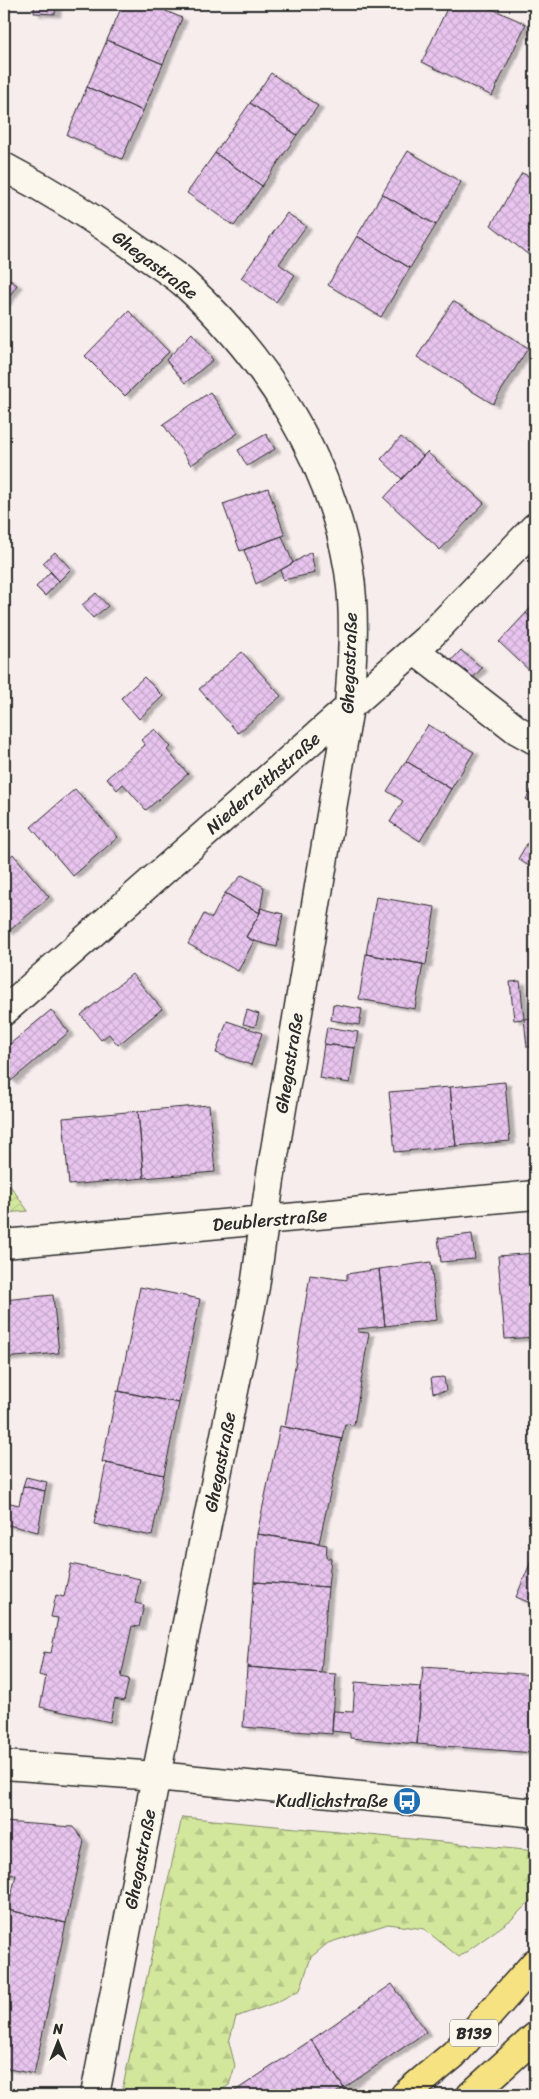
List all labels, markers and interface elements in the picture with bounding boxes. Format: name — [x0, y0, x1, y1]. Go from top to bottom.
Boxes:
street label: Ghegastraße — [105, 222, 205, 308]
street label: Ghegastraße — [331, 612, 367, 714]
street label: Niederreithstraße — [198, 724, 328, 842]
street label: Ghegastraße — [265, 1010, 313, 1116]
street label: Deublerstraße — [211, 1199, 329, 1241]
street label: Ghegastraße — [195, 1409, 245, 1515]
place label: Kudlichstraße — [276, 1785, 388, 1817]
bus stop icon: Kudlichstraße — [392, 1786, 422, 1816]
street label: Ghegastraße — [115, 1806, 165, 1912]
north arrow — [32, 2016, 82, 2066]
text: N — [52, 2017, 63, 2042]
road number: B139 — [450, 2020, 498, 2046]

